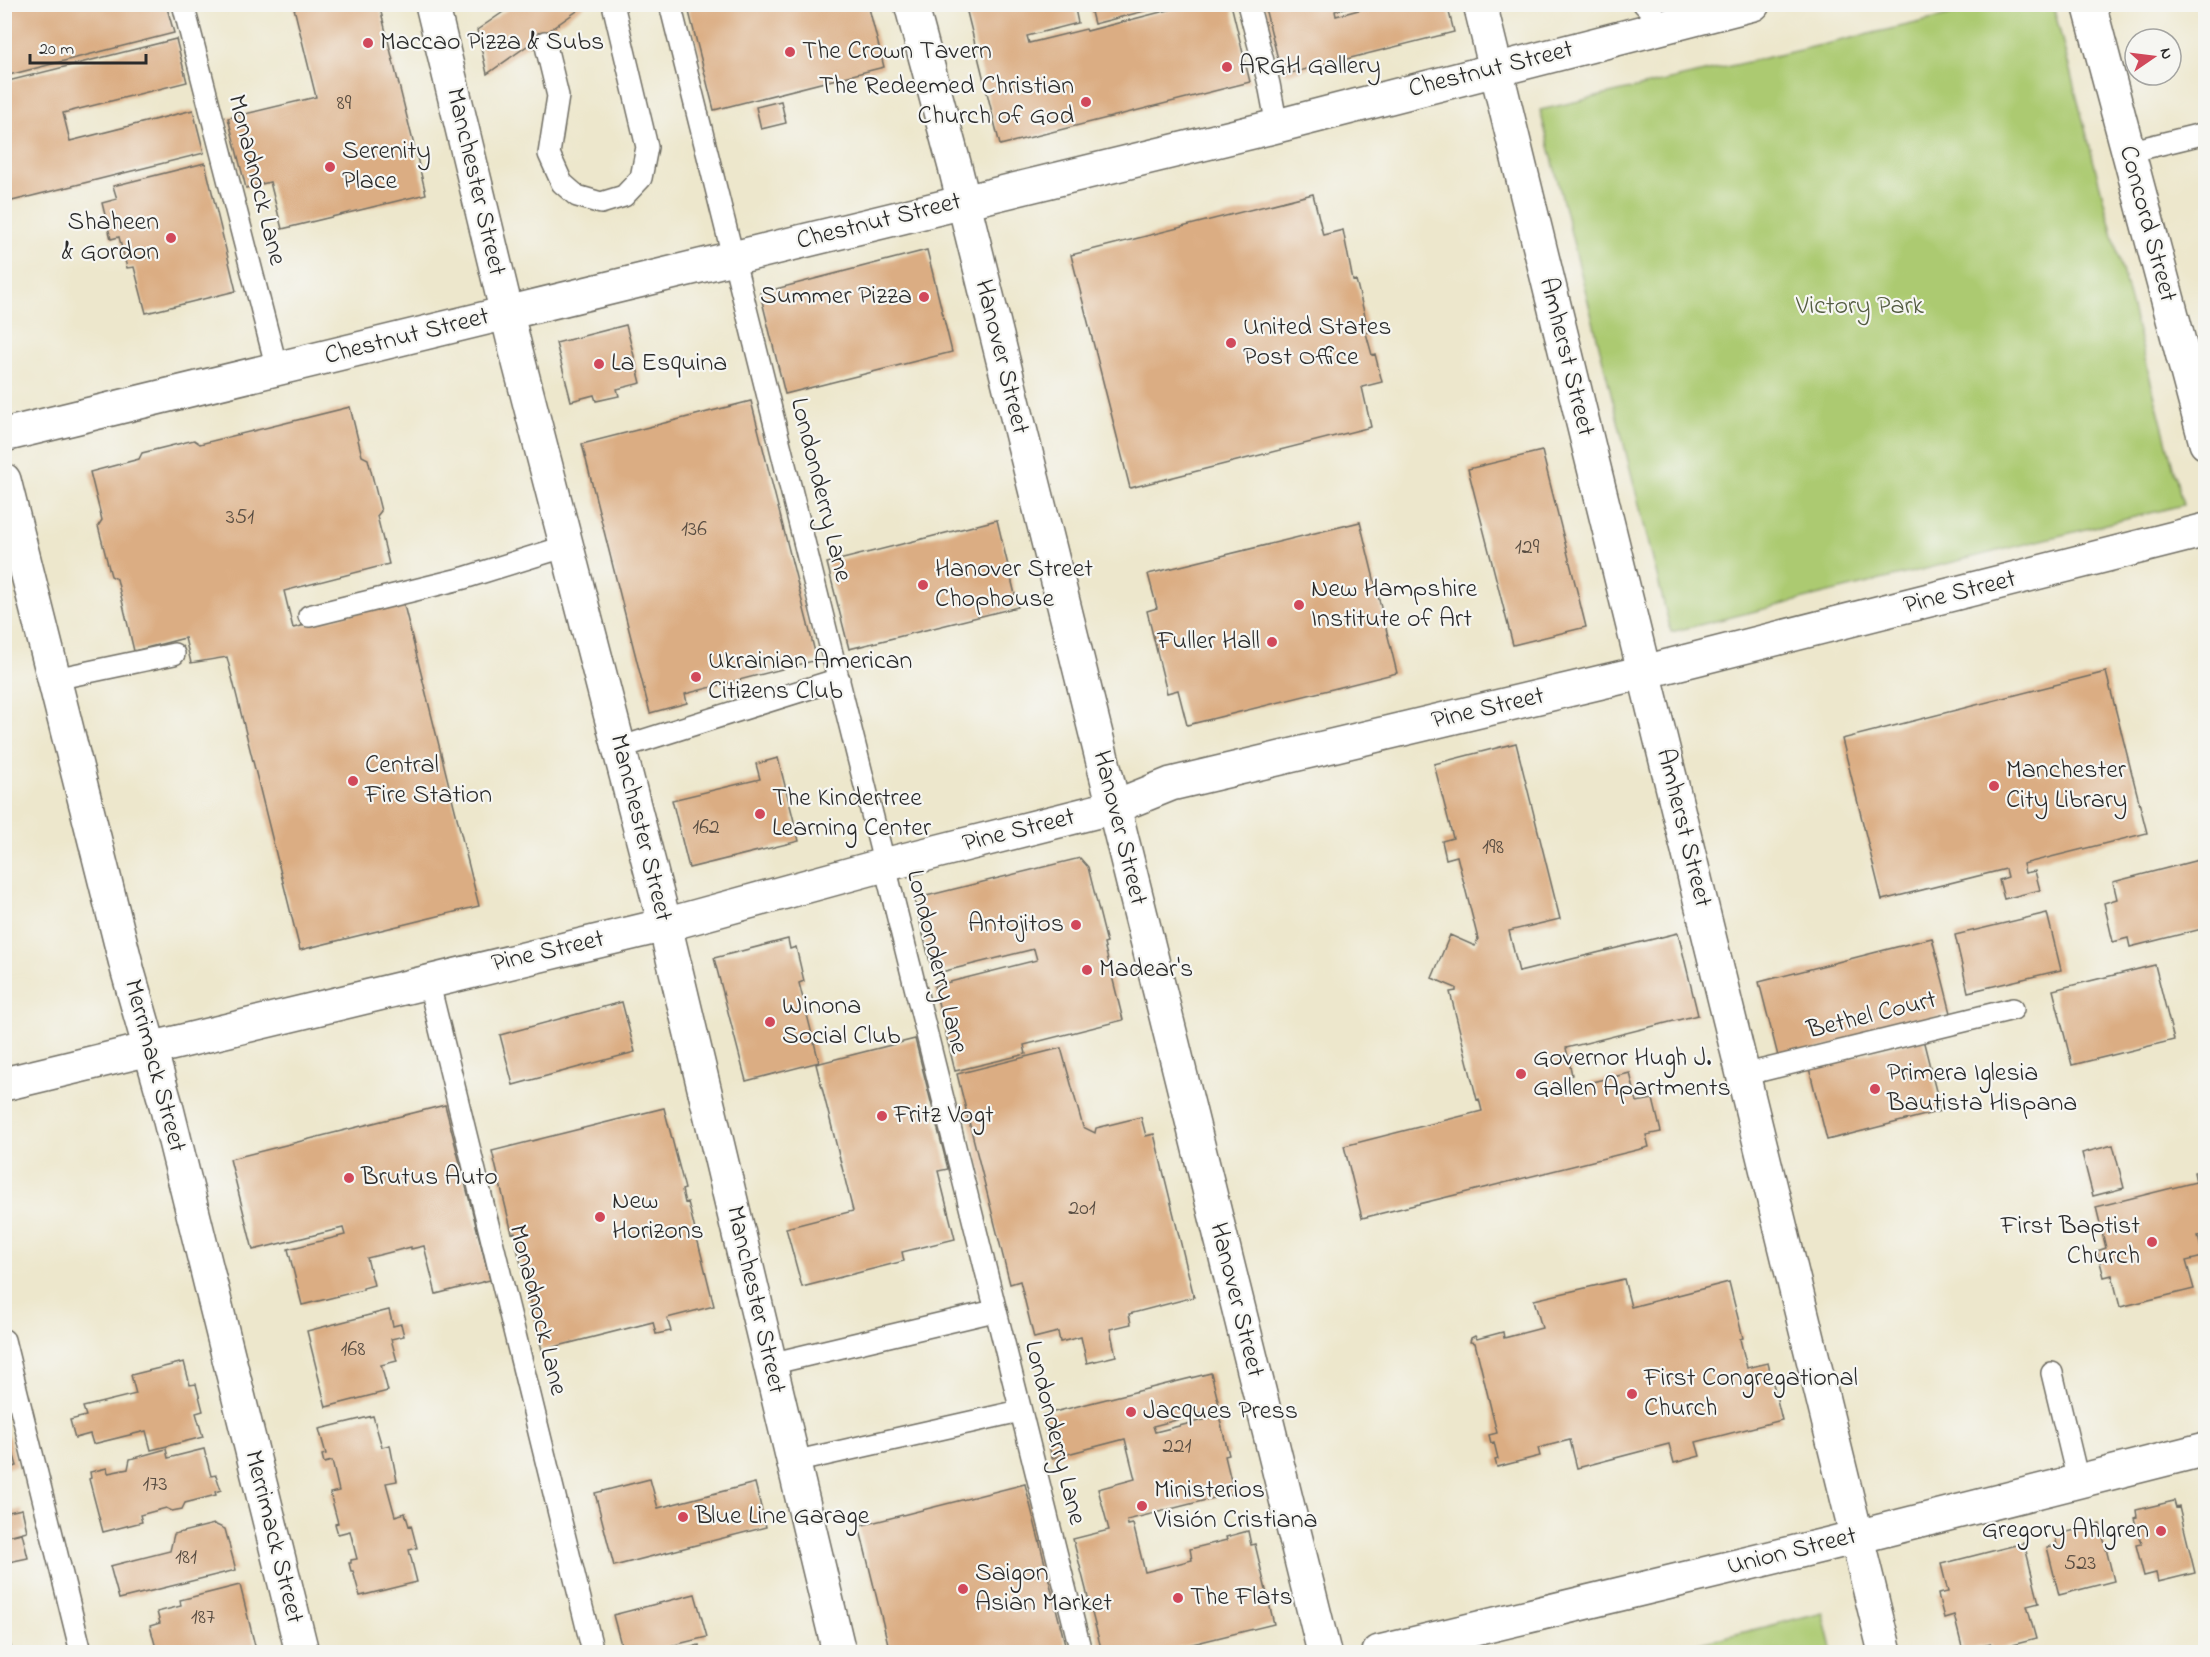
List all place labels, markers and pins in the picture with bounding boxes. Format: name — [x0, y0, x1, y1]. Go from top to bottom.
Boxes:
place label: Maccao Pizza & Subs — [380, 24, 604, 62]
place label: The Crown Tavern — [802, 33, 992, 71]
marker: Maccao Pizza & Subs — [361, 36, 375, 50]
marker: The Crown Tavern — [783, 45, 797, 59]
place label: ARGH Gallery — [1239, 48, 1381, 86]
marker: ARGH Gallery — [1220, 60, 1234, 74]
place label: The Redeemed Christian Church of God — [819, 68, 1074, 136]
marker: The Redeemed Christian Church of God — [1079, 95, 1093, 109]
place label: Serenity Place — [342, 133, 431, 201]
marker: Serenity Place — [323, 160, 337, 174]
place label: Shaheen & Gordon — [62, 204, 159, 272]
marker: Shaheen & Gordon — [164, 231, 178, 245]
place label: Summer Pizza — [760, 278, 912, 316]
marker: Summer Pizza — [917, 290, 931, 304]
place label: United States Post Office — [1243, 309, 1392, 377]
marker: United States Post Office — [1224, 336, 1238, 350]
place label: La Esquina — [611, 345, 727, 383]
marker: La Esquina — [592, 357, 606, 371]
place label: Hanover Street Chophouse — [935, 551, 1093, 619]
place label: New Hampshire Institute of Art — [1311, 571, 1478, 639]
marker: Hanover Street Chophouse — [916, 578, 930, 592]
marker: New Hampshire Institute of Art — [1292, 598, 1306, 612]
place label: Fuller Hall — [1156, 623, 1260, 661]
marker: Fuller Hall — [1265, 635, 1279, 649]
place label: Ukrainian American Citizens Club — [708, 643, 912, 711]
marker: Ukrainian American Citizens Club — [689, 670, 703, 684]
place label: Central Fire Station — [364, 747, 492, 815]
place label: Manchester City Library — [2006, 752, 2127, 820]
marker: Central Fire Station — [346, 774, 360, 788]
marker: Manchester City Library — [1987, 779, 2001, 793]
place label: The Kindertree Learning Center — [772, 780, 932, 848]
marker: The Kindertree Learning Center — [753, 807, 767, 821]
place label: Antojitos — [968, 906, 1064, 944]
marker: Antojitos — [1069, 918, 1083, 932]
place label: Madear's — [1099, 951, 1193, 989]
marker: Madear's — [1080, 963, 1094, 977]
place label: Winona Social Club — [782, 988, 901, 1056]
marker: Winona Social Club — [763, 1015, 777, 1029]
place label: Governor Hugh J. Gallen Apartments — [1533, 1040, 1731, 1108]
place label: Primera Iglesia Bautista Hispana — [1886, 1055, 2077, 1123]
marker: Governor Hugh J. Gallen Apartments — [1514, 1067, 1528, 1081]
marker: Primera Iglesia Bautista Hispana — [1868, 1082, 1882, 1096]
place label: Fritz Vogt — [893, 1097, 994, 1135]
marker: Fritz Vogt — [875, 1109, 889, 1123]
place label: Brutus Auto — [360, 1159, 498, 1197]
marker: Brutus Auto — [342, 1171, 356, 1185]
place label: New Horizons — [612, 1183, 704, 1251]
place label: First Baptist Church — [2000, 1208, 2140, 1276]
marker: New Horizons — [593, 1210, 607, 1224]
marker: First Baptist Church — [2145, 1235, 2159, 1249]
place label: First Congregational Church — [1643, 1360, 1858, 1428]
marker: First Congregational Church — [1625, 1387, 1639, 1401]
place label: Jacques Press — [1143, 1393, 1298, 1431]
marker: Jacques Press — [1124, 1405, 1138, 1419]
place label: Ministerios Visión Cristiana — [1153, 1472, 1318, 1540]
place label: Blue Line Garage — [694, 1498, 870, 1536]
marker: Ministerios Visión Cristiana — [1135, 1499, 1149, 1513]
marker: Blue Line Garage — [676, 1510, 690, 1524]
place label: Gregory Ahlgren — [1982, 1512, 2149, 1550]
marker: Gregory Ahlgren — [2154, 1524, 2168, 1538]
place label: Saigon Asian Market — [975, 1555, 1112, 1623]
place label: The Flats — [1190, 1579, 1293, 1617]
marker: Saigon Asian Market — [956, 1582, 970, 1596]
marker: The Flats — [1171, 1591, 1185, 1605]

